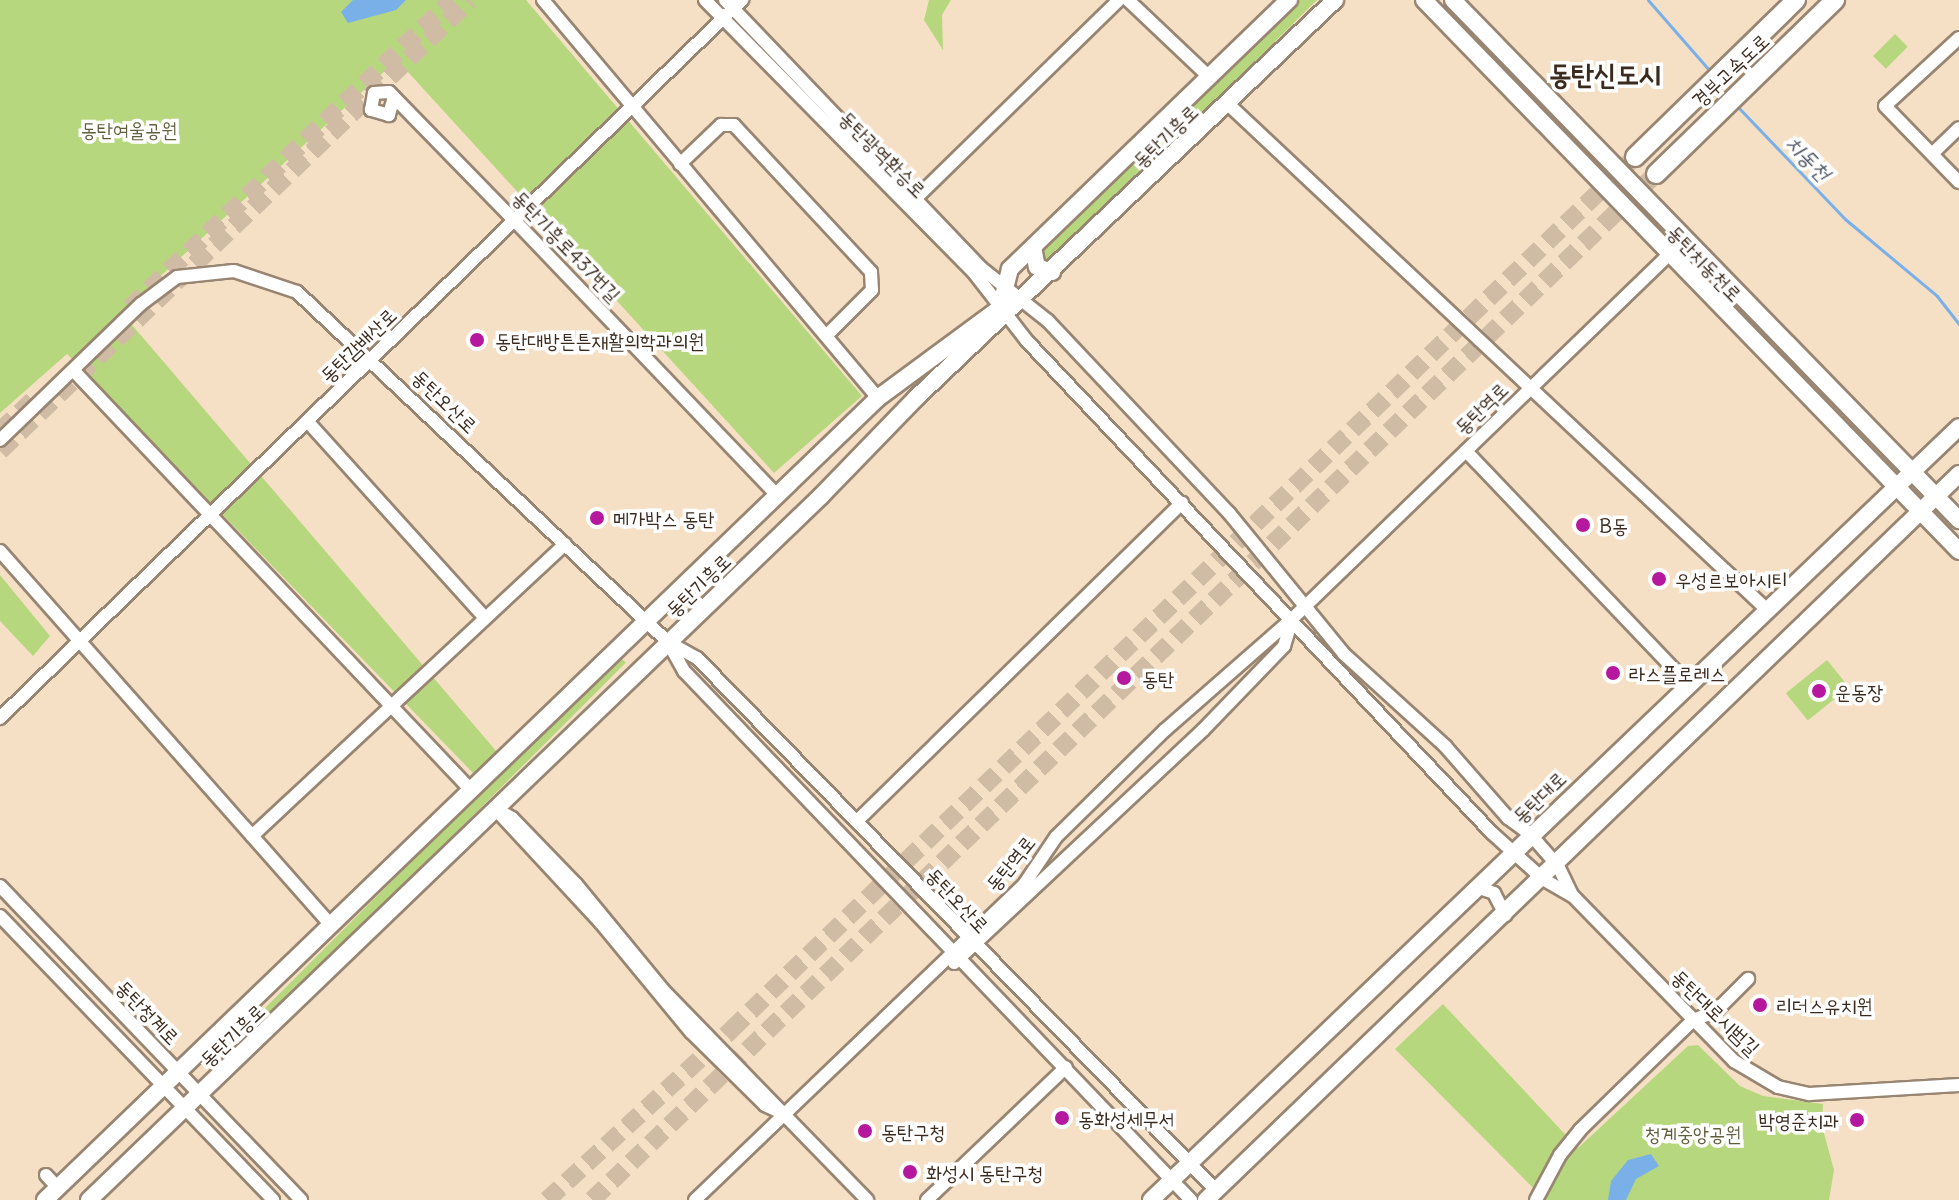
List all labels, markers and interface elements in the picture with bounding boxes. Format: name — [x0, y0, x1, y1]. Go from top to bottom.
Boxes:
street label: 경부고속도로 — [1687, 28, 1773, 112]
district label: 동탄신도시 — [1549, 57, 1661, 91]
street label: 동탄기흥로 — [1128, 99, 1202, 173]
street label: 동탄광역환승로 — [835, 106, 931, 202]
park label: 동탄여울공원 — [81, 117, 177, 141]
water label: 치동천 — [1780, 130, 1836, 186]
street label: 동탄기흥로437번길 — [508, 185, 626, 307]
street label: 동탄치동천로 — [1663, 220, 1747, 306]
street label: 동탄감배산로 — [315, 303, 401, 387]
place label: 동탄대방튼튼재활의학과의원 — [495, 328, 704, 352]
marker: 동탄대방튼튼재활의학과의원 — [466, 329, 488, 351]
street label: 동탄오산로 — [408, 364, 482, 438]
street label: 동탄역로 — [1450, 377, 1512, 439]
place label: 메가박스 동탄 — [613, 506, 714, 530]
marker: 메가박스 동탄 — [588, 509, 606, 527]
place label: B동 — [1599, 513, 1628, 537]
marker: B동 — [1574, 516, 1592, 534]
street label: 동탄기흥로 — [661, 548, 735, 622]
place label: 우성르보아시티 — [1675, 567, 1788, 591]
marker: 우성르보아시티 — [1650, 570, 1668, 588]
place label: 라스플로레스 — [1629, 661, 1726, 685]
marker: 라스플로레스 — [1604, 664, 1622, 682]
place label: 동탄 — [1142, 666, 1174, 690]
marker: 동탄 — [1113, 667, 1135, 689]
place label: 운동장 — [1835, 679, 1883, 703]
marker: 운동장 — [1810, 682, 1828, 700]
street label: 동탄대로 — [1508, 766, 1570, 828]
street label: 동탄역로 — [980, 830, 1040, 896]
street label: 동탄오산로 — [922, 862, 994, 938]
street label: 동탄대로시범길 — [1667, 964, 1765, 1060]
street label: 동탄청계로 — [111, 975, 185, 1049]
place label: 리더스유치원 — [1776, 993, 1873, 1017]
marker: 리더스유치원 — [1751, 996, 1769, 1014]
street label: 동탄기흥로 — [195, 998, 269, 1072]
place label: 동화성세무서 — [1078, 1106, 1175, 1130]
place label: 박영준치과 — [1759, 1108, 1839, 1132]
marker: 동화성세무서 — [1053, 1109, 1071, 1127]
marker: 박영준치과 — [1846, 1109, 1868, 1131]
place label: 동탄구청 — [881, 1119, 945, 1143]
park label: 청계중앙공원 — [1645, 1121, 1741, 1145]
marker: 동탄구청 — [856, 1122, 874, 1140]
place label: 화성시 동탄구청 — [926, 1160, 1043, 1184]
marker: 화성시 동탄구청 — [901, 1163, 919, 1181]

